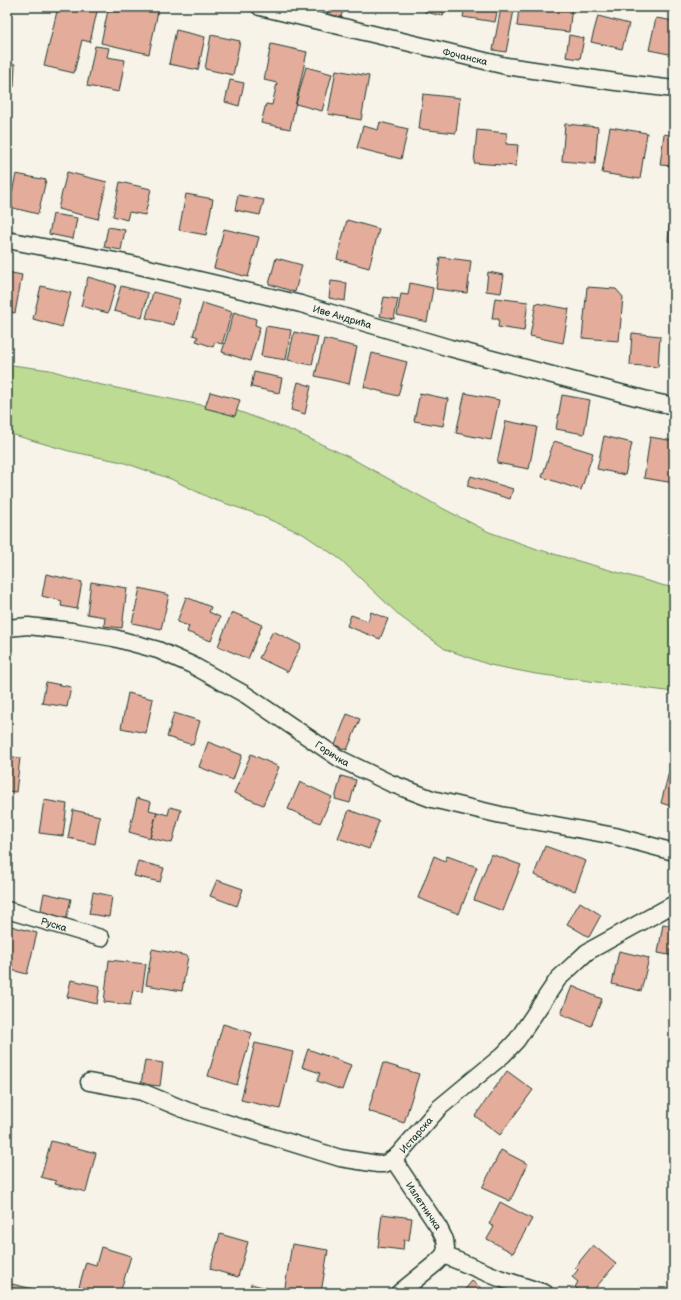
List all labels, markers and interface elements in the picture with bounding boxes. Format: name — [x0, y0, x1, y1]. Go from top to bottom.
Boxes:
street label: Фочанска — [441, 46, 489, 68]
street label: Иве Андрића — [311, 303, 373, 332]
street label: Горичка — [313, 739, 351, 770]
street label: Руска — [39, 915, 68, 935]
street label: Истарска — [397, 1115, 436, 1156]
street label: Излетничка — [403, 1180, 444, 1233]

